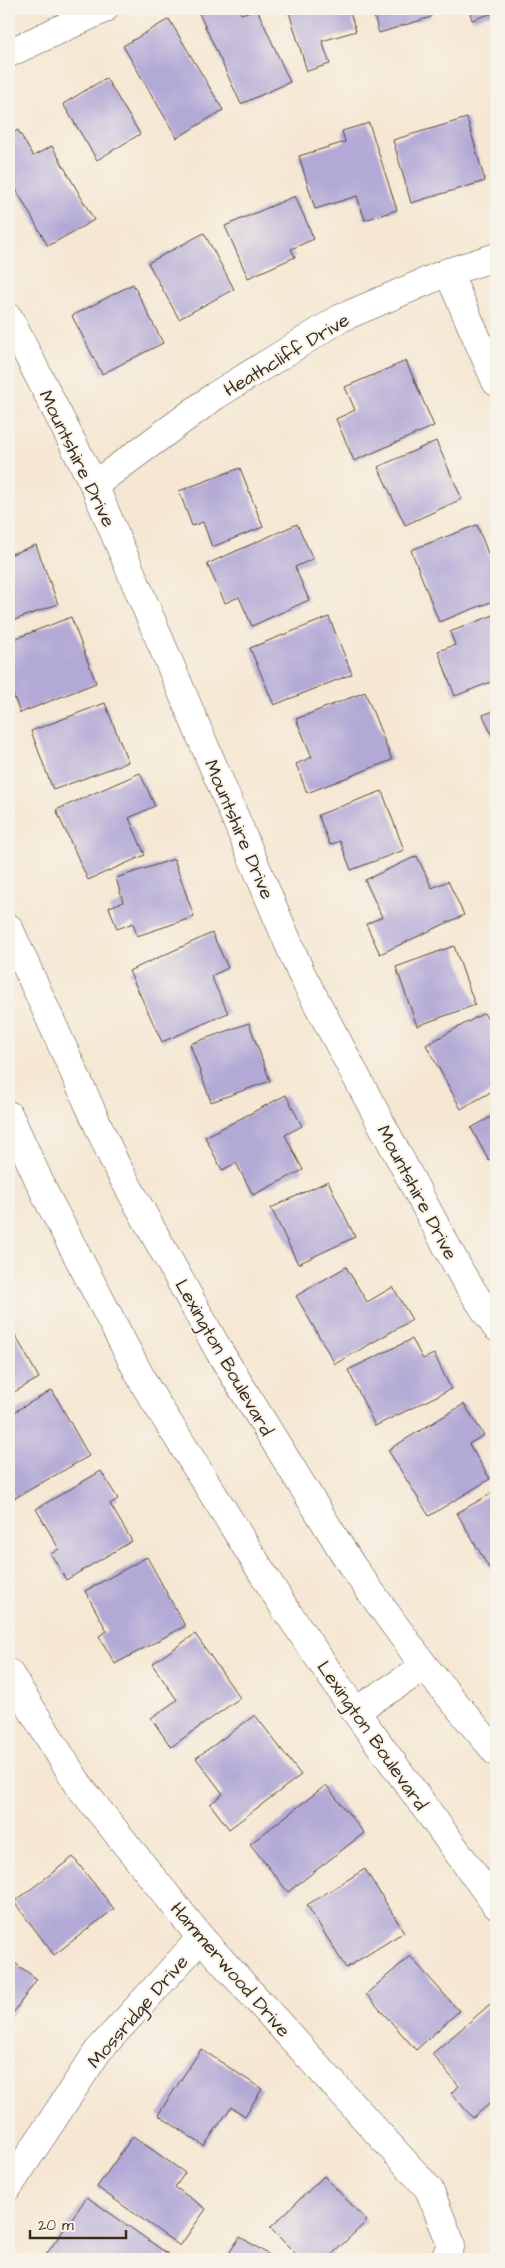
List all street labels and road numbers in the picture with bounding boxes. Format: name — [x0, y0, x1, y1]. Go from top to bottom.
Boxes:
street label: Heathcliff Drive — [219, 307, 355, 404]
street label: Mountshire Drive — [32, 386, 121, 532]
street label: Mountshire Drive — [197, 756, 280, 904]
street label: Mountshire Drive — [370, 1120, 464, 1265]
street label: Lexington Boulevard — [167, 1274, 280, 1442]
street label: Lexington Boulevard — [309, 1656, 434, 1817]
street label: Hammerwood Drive — [163, 1896, 296, 2044]
street label: Mossridge Drive — [81, 1950, 196, 2075]

